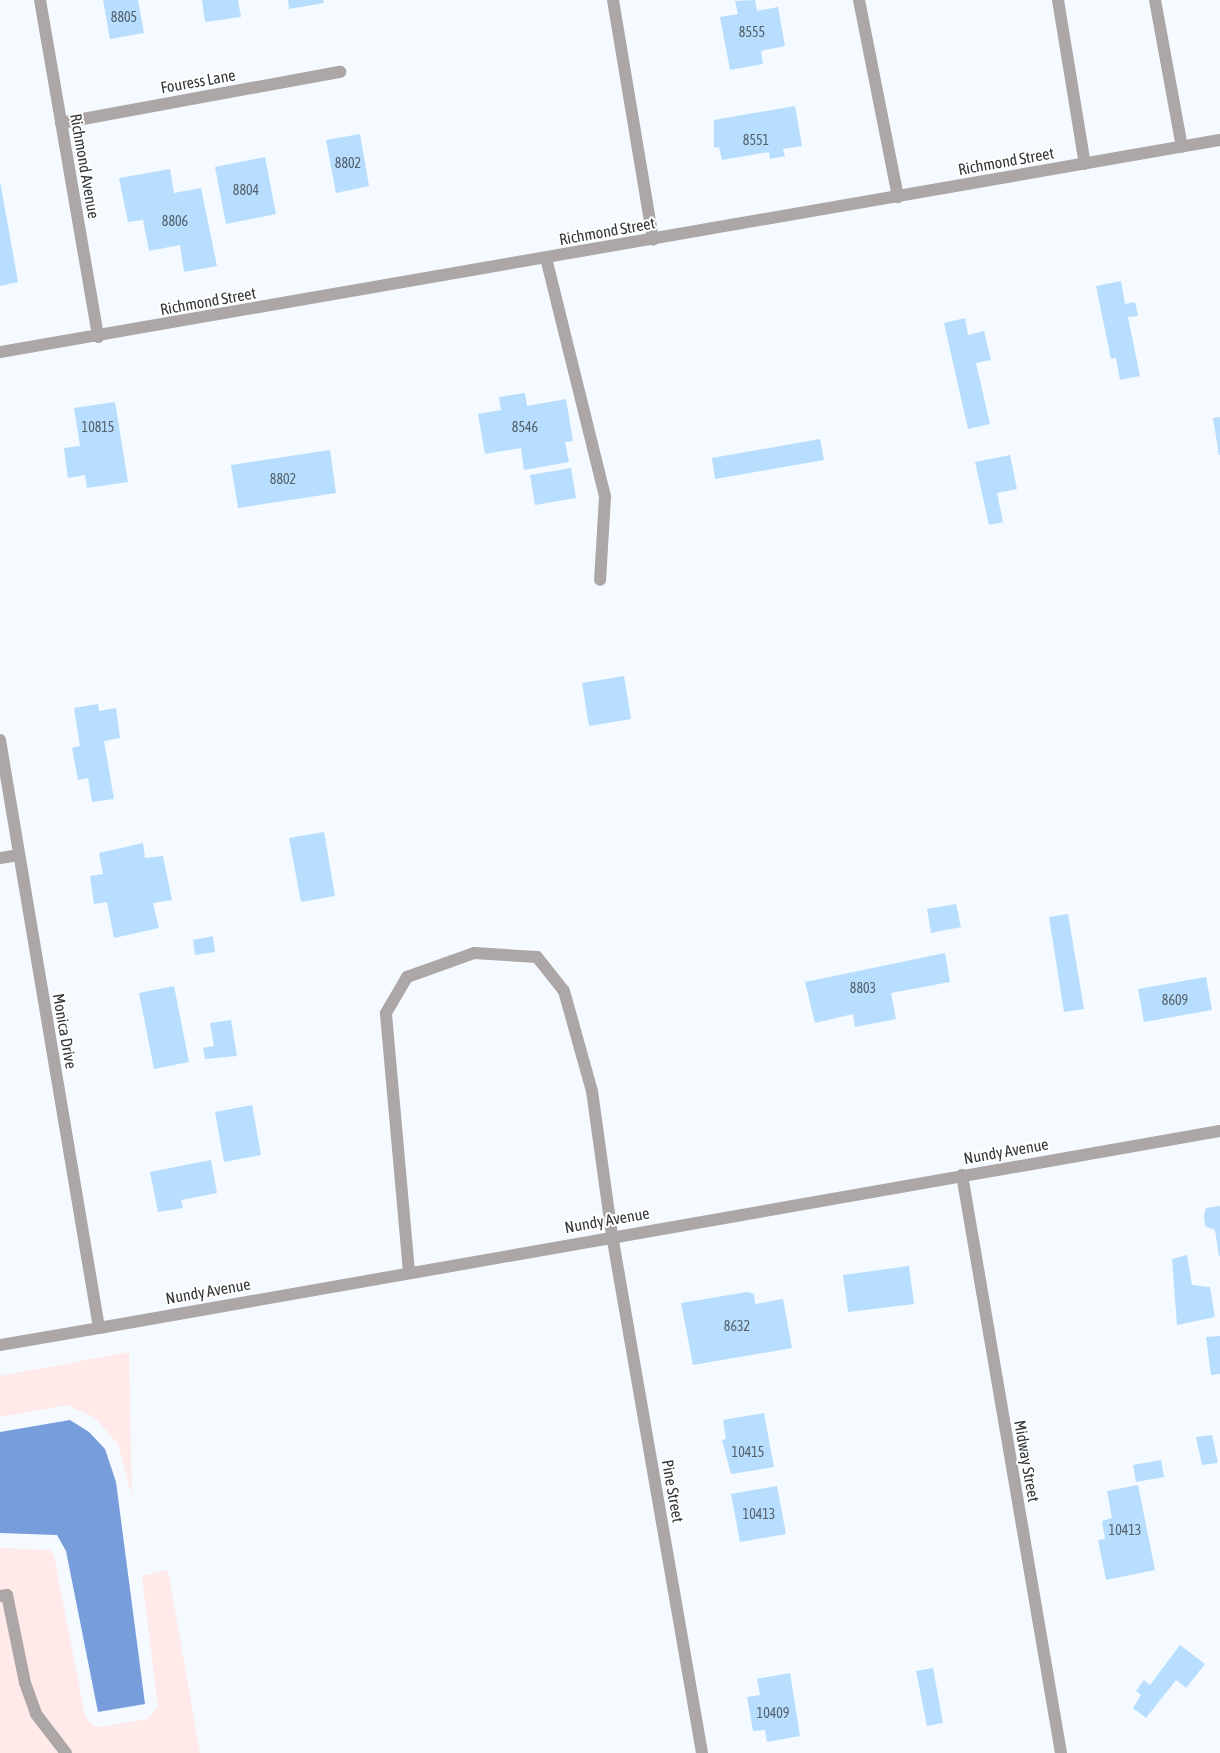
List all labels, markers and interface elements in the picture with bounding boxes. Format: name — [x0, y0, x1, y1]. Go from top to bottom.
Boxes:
house number: 8805 — [111, 9, 137, 25]
house number: 8555 — [739, 24, 765, 40]
street label: Fouress Lane — [159, 65, 237, 97]
street label: Richmond Avenue — [66, 112, 104, 220]
house number: 8551 — [743, 132, 769, 148]
street label: Richmond Street — [957, 143, 1055, 179]
house number: 8802 — [335, 155, 361, 171]
house number: 8804 — [233, 182, 259, 198]
house number: 8806 — [162, 213, 188, 229]
street label: Richmond Street — [558, 213, 656, 249]
street label: Richmond Street — [159, 283, 257, 319]
house number: 10815 — [82, 419, 114, 435]
house number: 8546 — [512, 419, 538, 435]
house number: 8802 — [270, 471, 296, 487]
house number: 8803 — [850, 980, 876, 996]
street label: Monica Drive — [49, 992, 81, 1070]
house number: 8609 — [1162, 992, 1188, 1008]
street label: Nundy Avenue — [962, 1134, 1050, 1168]
street label: Nundy Avenue — [563, 1203, 651, 1237]
street label: Nundy Avenue — [164, 1274, 252, 1308]
house number: 8632 — [724, 1318, 750, 1334]
street label: Midway Street — [1010, 1419, 1044, 1503]
house number: 10415 — [732, 1444, 764, 1460]
street label: Pine Street — [658, 1458, 688, 1524]
house number: 10413 — [743, 1506, 775, 1522]
house number: 10413 — [1109, 1522, 1141, 1538]
house number: 10409 — [757, 1705, 789, 1721]

